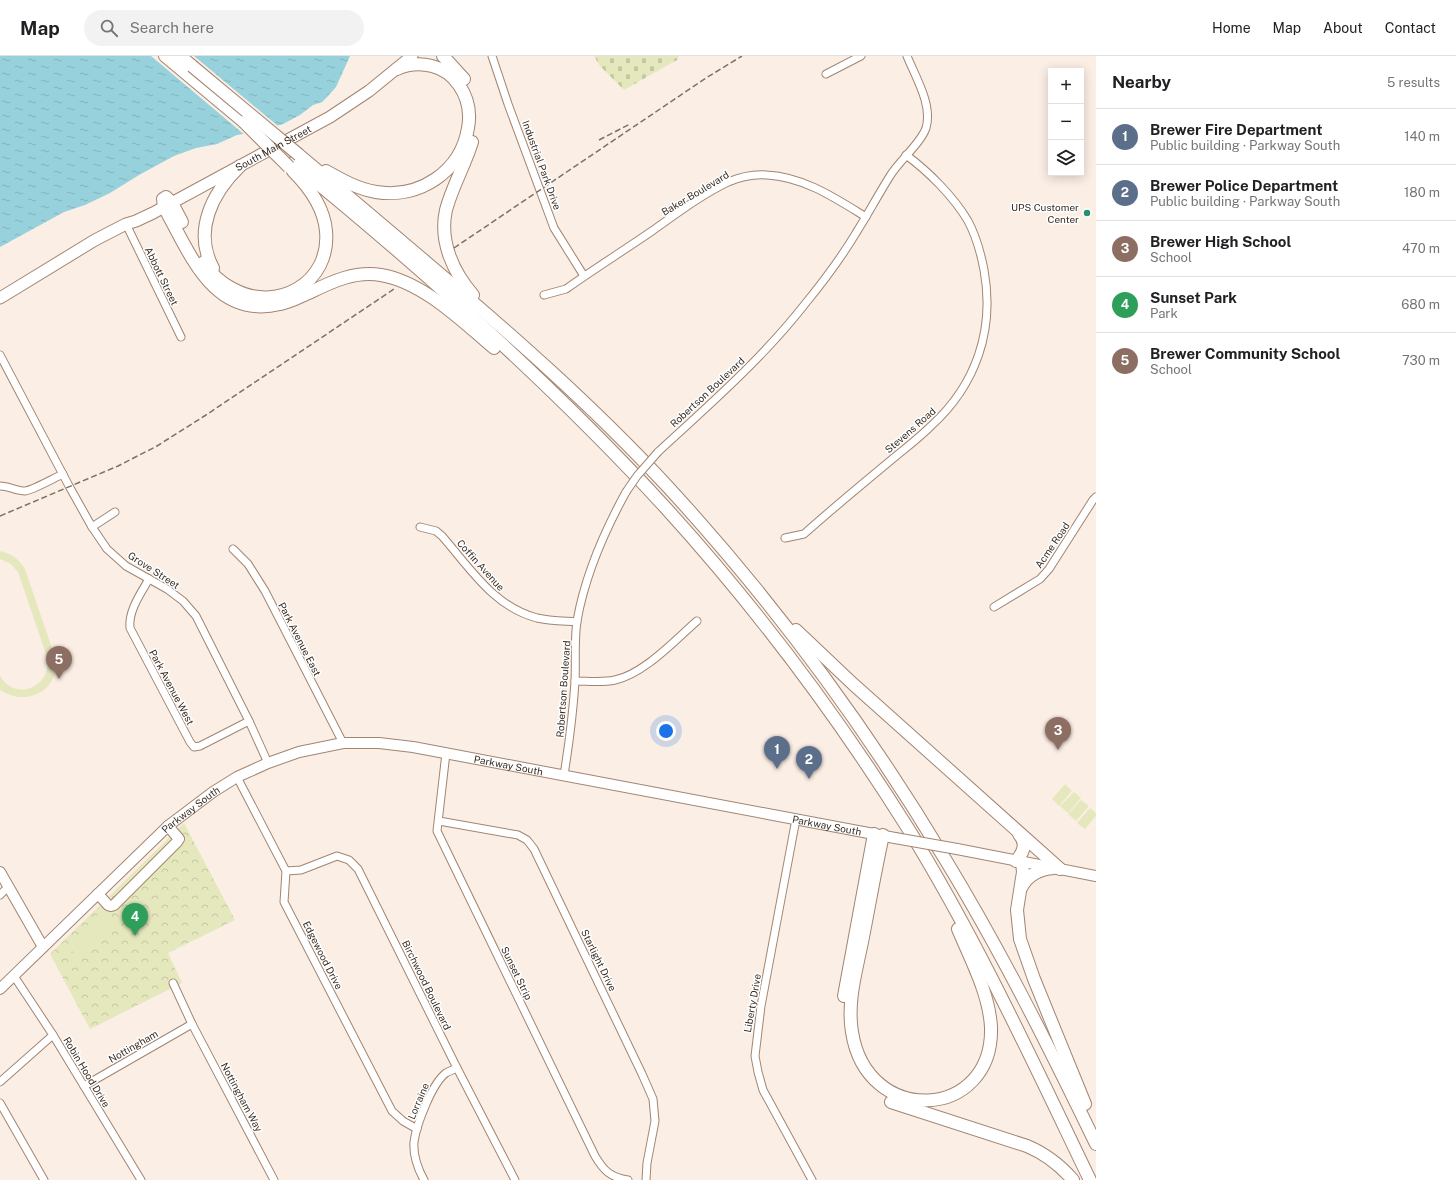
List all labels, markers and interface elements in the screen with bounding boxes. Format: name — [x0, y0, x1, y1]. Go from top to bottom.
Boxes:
search box — [84, 10, 364, 46]
text: Map — [20, 17, 60, 39]
icon: search — [98, 17, 120, 39]
text: Search here — [130, 19, 214, 36]
text: Home — [1212, 20, 1251, 36]
text: Map — [1273, 20, 1301, 36]
text: About — [1323, 20, 1363, 36]
text: Contact — [1385, 20, 1436, 36]
map controls — [1048, 68, 1084, 176]
button: + — [1048, 68, 1084, 104]
text: Nearby — [1112, 72, 1171, 92]
text: 5 results — [1387, 75, 1440, 90]
button: − — [1048, 104, 1084, 140]
street label: Industrial Park Drive — [520, 119, 564, 212]
text: Brewer Fire Department — [1150, 121, 1322, 138]
street label: South Main Street — [233, 122, 313, 173]
text: 1 — [1122, 129, 1128, 144]
text: 140 m — [1404, 129, 1440, 144]
text: Public building · Parkway South — [1150, 138, 1340, 153]
button: layers — [1048, 140, 1084, 176]
street label: Baker Boulevard — [659, 168, 731, 218]
text: Brewer Police Department — [1150, 177, 1338, 194]
text: 2 — [1121, 185, 1129, 200]
text: 180 m — [1404, 185, 1440, 200]
text: Public building · Parkway South — [1150, 194, 1340, 209]
place label: UPS Customer Center — [1011, 201, 1079, 225]
marker: UPS Customer Center — [1082, 208, 1092, 218]
text: Brewer High School — [1150, 233, 1291, 250]
text: 3 — [1121, 241, 1129, 256]
text: 470 m — [1402, 241, 1440, 256]
street label: Abbott Street — [143, 245, 181, 307]
text: School — [1150, 250, 1192, 265]
text: Sunset Park — [1150, 289, 1237, 306]
text: 4 — [1121, 297, 1129, 312]
text: 680 m — [1401, 297, 1440, 312]
text: Park — [1150, 306, 1178, 321]
text: Brewer Community School — [1150, 345, 1340, 362]
text: 5 — [1121, 353, 1129, 368]
text: 730 m — [1402, 353, 1440, 368]
street label: Robertson Boulevard — [667, 354, 747, 430]
text: School — [1150, 362, 1192, 377]
street label: Stevens Road — [882, 405, 938, 455]
street label: Acme Road — [1032, 520, 1072, 570]
street label: Coffin Avenue — [455, 537, 507, 593]
street label: Grove Street — [126, 549, 182, 591]
street label: Park Avenue East — [276, 600, 324, 678]
street label: Robertson Boulevard — [554, 640, 572, 738]
pin: 5 — [46, 646, 72, 679]
street label: Park Avenue West — [147, 647, 197, 727]
pin: 3 — [1045, 717, 1071, 750]
your location — [656, 721, 676, 741]
pin: 1 — [764, 736, 790, 769]
pin: 2 — [796, 746, 822, 779]
street label: Parkway South — [473, 753, 544, 777]
street label: Parkway South — [159, 783, 222, 835]
street label: Parkway South — [791, 813, 863, 838]
pin: 4 — [122, 903, 148, 936]
street label: Edgewood Drive — [301, 919, 346, 991]
street label: Starlight Drive — [579, 927, 619, 993]
street label: Birchwood Boulevard — [400, 938, 454, 1032]
street label: Sunset Strip — [499, 944, 535, 1002]
street label: Liberty Drive — [741, 972, 763, 1033]
street label: Nottingham — [106, 1027, 160, 1065]
street label: Robin Hood Drive — [61, 1035, 113, 1110]
street label: Nottingham Way — [219, 1060, 266, 1134]
street label: Lorraine — [405, 1081, 431, 1121]

